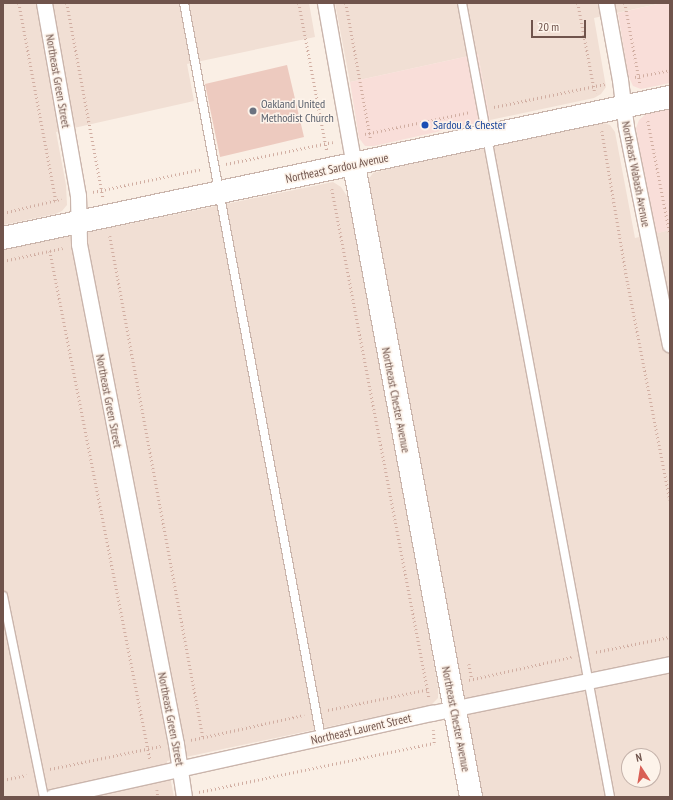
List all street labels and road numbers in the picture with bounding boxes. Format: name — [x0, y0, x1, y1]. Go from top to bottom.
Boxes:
street label: Northeast Green Street — [43, 33, 73, 129]
street label: Northeast Wabash Avenue — [619, 120, 653, 228]
street label: Northeast Sardou Avenue — [284, 150, 390, 186]
street label: Northeast Chester Avenue — [379, 346, 413, 454]
street label: Northeast Green Street — [93, 353, 125, 449]
street label: Northeast Chester Avenue — [439, 665, 473, 773]
street label: Northeast Green Street — [155, 671, 187, 767]
street label: Northeast Laurent Street — [309, 710, 413, 748]

